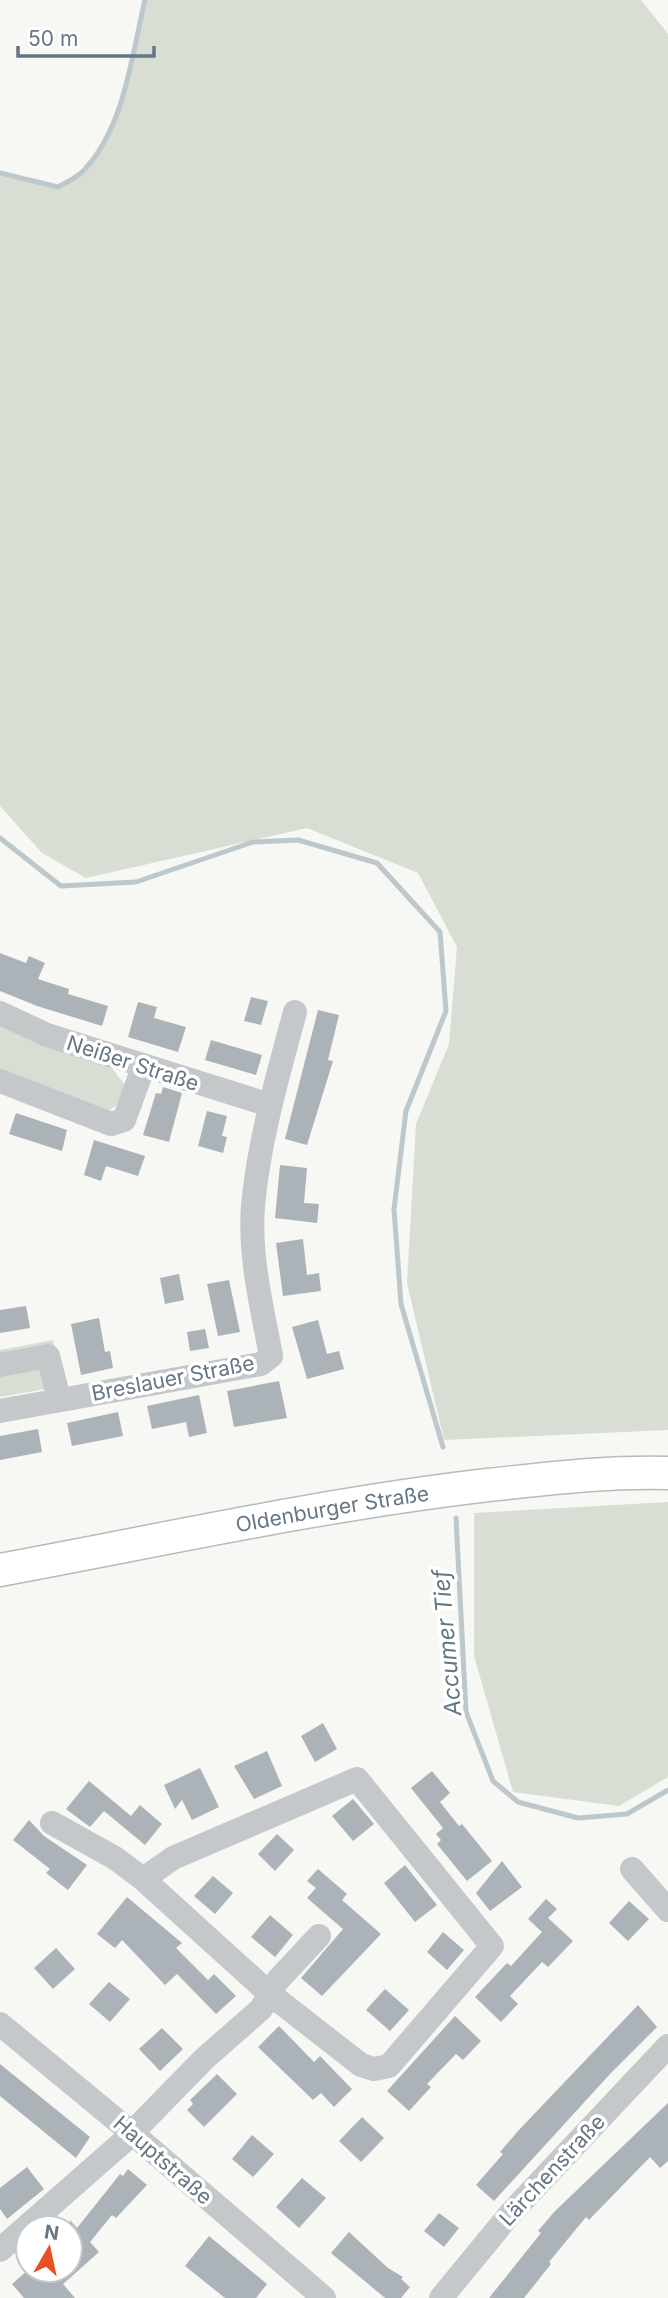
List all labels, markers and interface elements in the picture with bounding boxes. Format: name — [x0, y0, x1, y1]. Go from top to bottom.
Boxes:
scale bar — [18, 14, 154, 58]
text: 50 m — [28, 26, 78, 51]
street label: Neißer Straße — [64, 1030, 202, 1096]
street label: Breslauer Straße — [90, 1350, 256, 1406]
street label: Oldenburger Straße — [234, 1480, 431, 1537]
water label: Accumer Tief — [426, 1566, 467, 1718]
street label: Lärchenstraße — [494, 2109, 610, 2231]
street label: Hauptstraße — [109, 2110, 217, 2210]
north arrow — [14, 2214, 84, 2284]
text: N — [43, 2220, 61, 2245]

